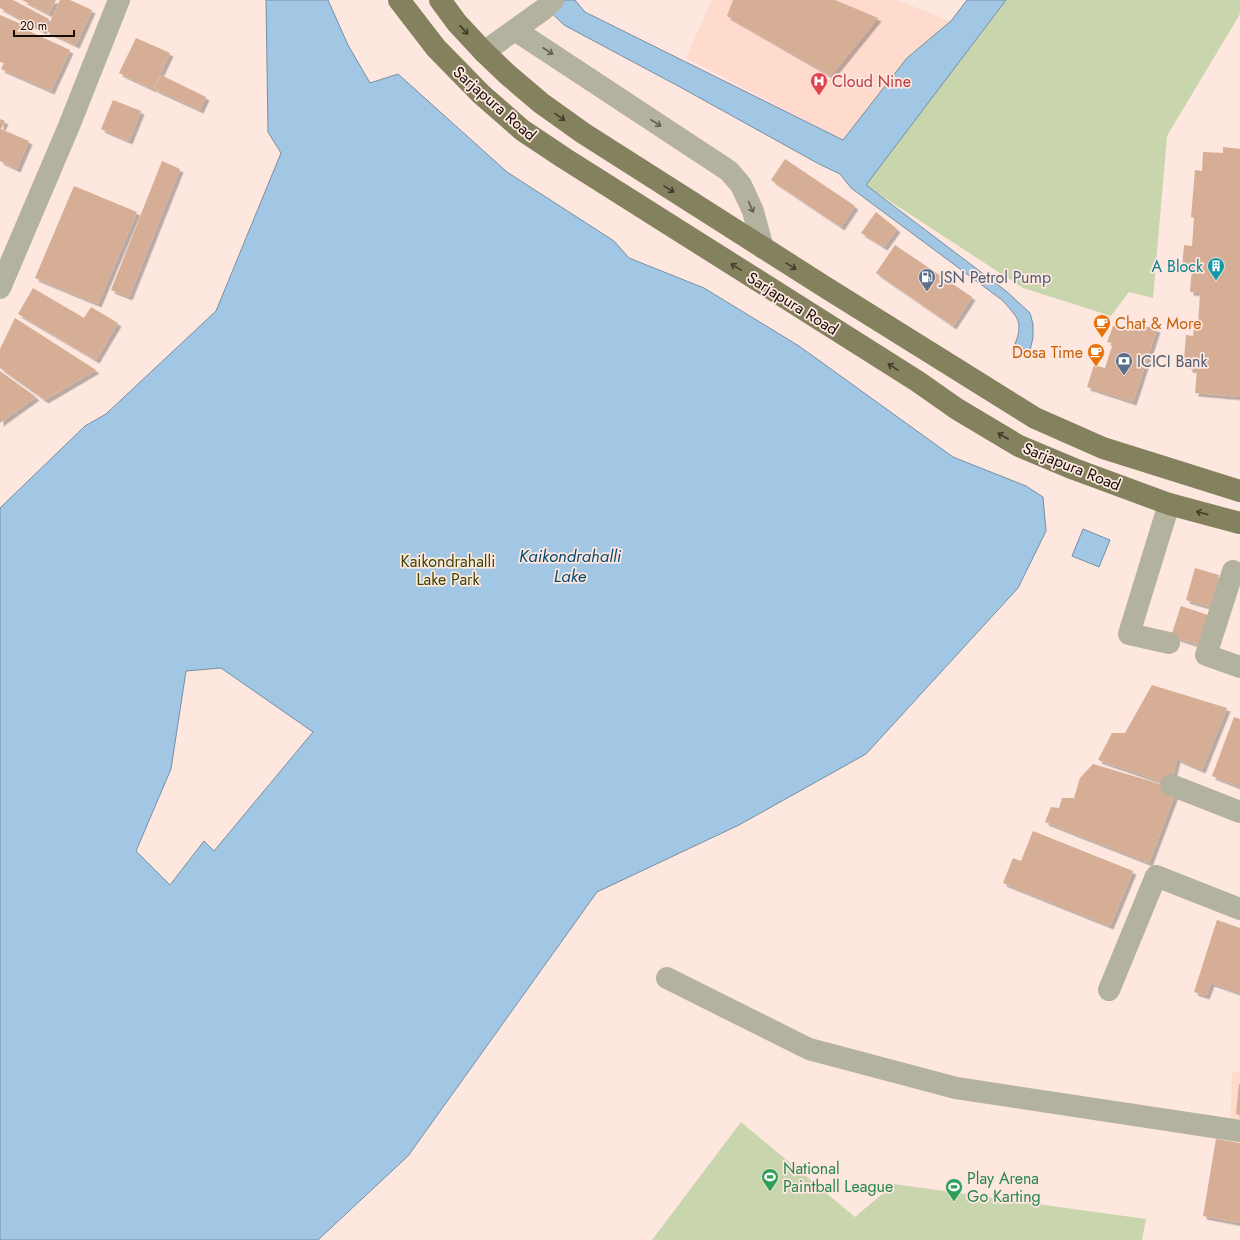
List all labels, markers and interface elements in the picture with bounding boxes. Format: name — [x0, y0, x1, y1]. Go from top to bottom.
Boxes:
scale bar — [14, 12, 74, 38]
text: 20 m — [20, 17, 47, 35]
one-way arrow — [459, 25, 469, 35]
one-way arrow — [542, 47, 553, 55]
street label: Sarjapura Road — [448, 61, 541, 146]
place label: Cloud Nine — [832, 70, 911, 93]
hospital icon: Cloud Nine — [809, 71, 829, 96]
one-way arrow — [555, 113, 566, 121]
one-way arrow — [651, 119, 662, 127]
one-way arrow — [663, 185, 675, 193]
one-way arrow — [748, 201, 755, 213]
place label: A Block — [1152, 255, 1204, 278]
building icon: A Block — [1206, 256, 1226, 281]
one-way arrow — [785, 262, 797, 270]
one-way arrow — [731, 263, 742, 271]
street label: Sarjapura Road — [743, 266, 843, 341]
place label: JSN Petrol Pump — [938, 266, 1051, 289]
fuel station icon: JSN Petrol Pump — [917, 267, 937, 292]
place label: Chat & More — [1115, 312, 1201, 335]
cafe icon: Chat & More — [1092, 313, 1112, 338]
place label: Dosa Time — [1012, 341, 1083, 364]
cafe icon: Dosa Time — [1086, 342, 1106, 367]
place label: ICICI Bank — [1137, 350, 1209, 373]
bank icon: ICICI Bank — [1114, 351, 1134, 376]
one-way arrow — [887, 362, 899, 370]
one-way arrow — [997, 432, 1009, 440]
street label: Sarjapura Road — [1019, 436, 1124, 497]
one-way arrow — [1196, 509, 1209, 516]
water label: Kaikondrahalli Lake — [519, 544, 622, 588]
park label: Kaikondrahalli Lake Park — [401, 550, 495, 591]
place label: National Paintball League — [783, 1157, 893, 1198]
sports icon: National Paintball League — [760, 1167, 780, 1192]
place label: Play Arena Go Karting — [967, 1167, 1041, 1208]
sports icon: Play Arena Go Karting — [944, 1177, 964, 1202]

